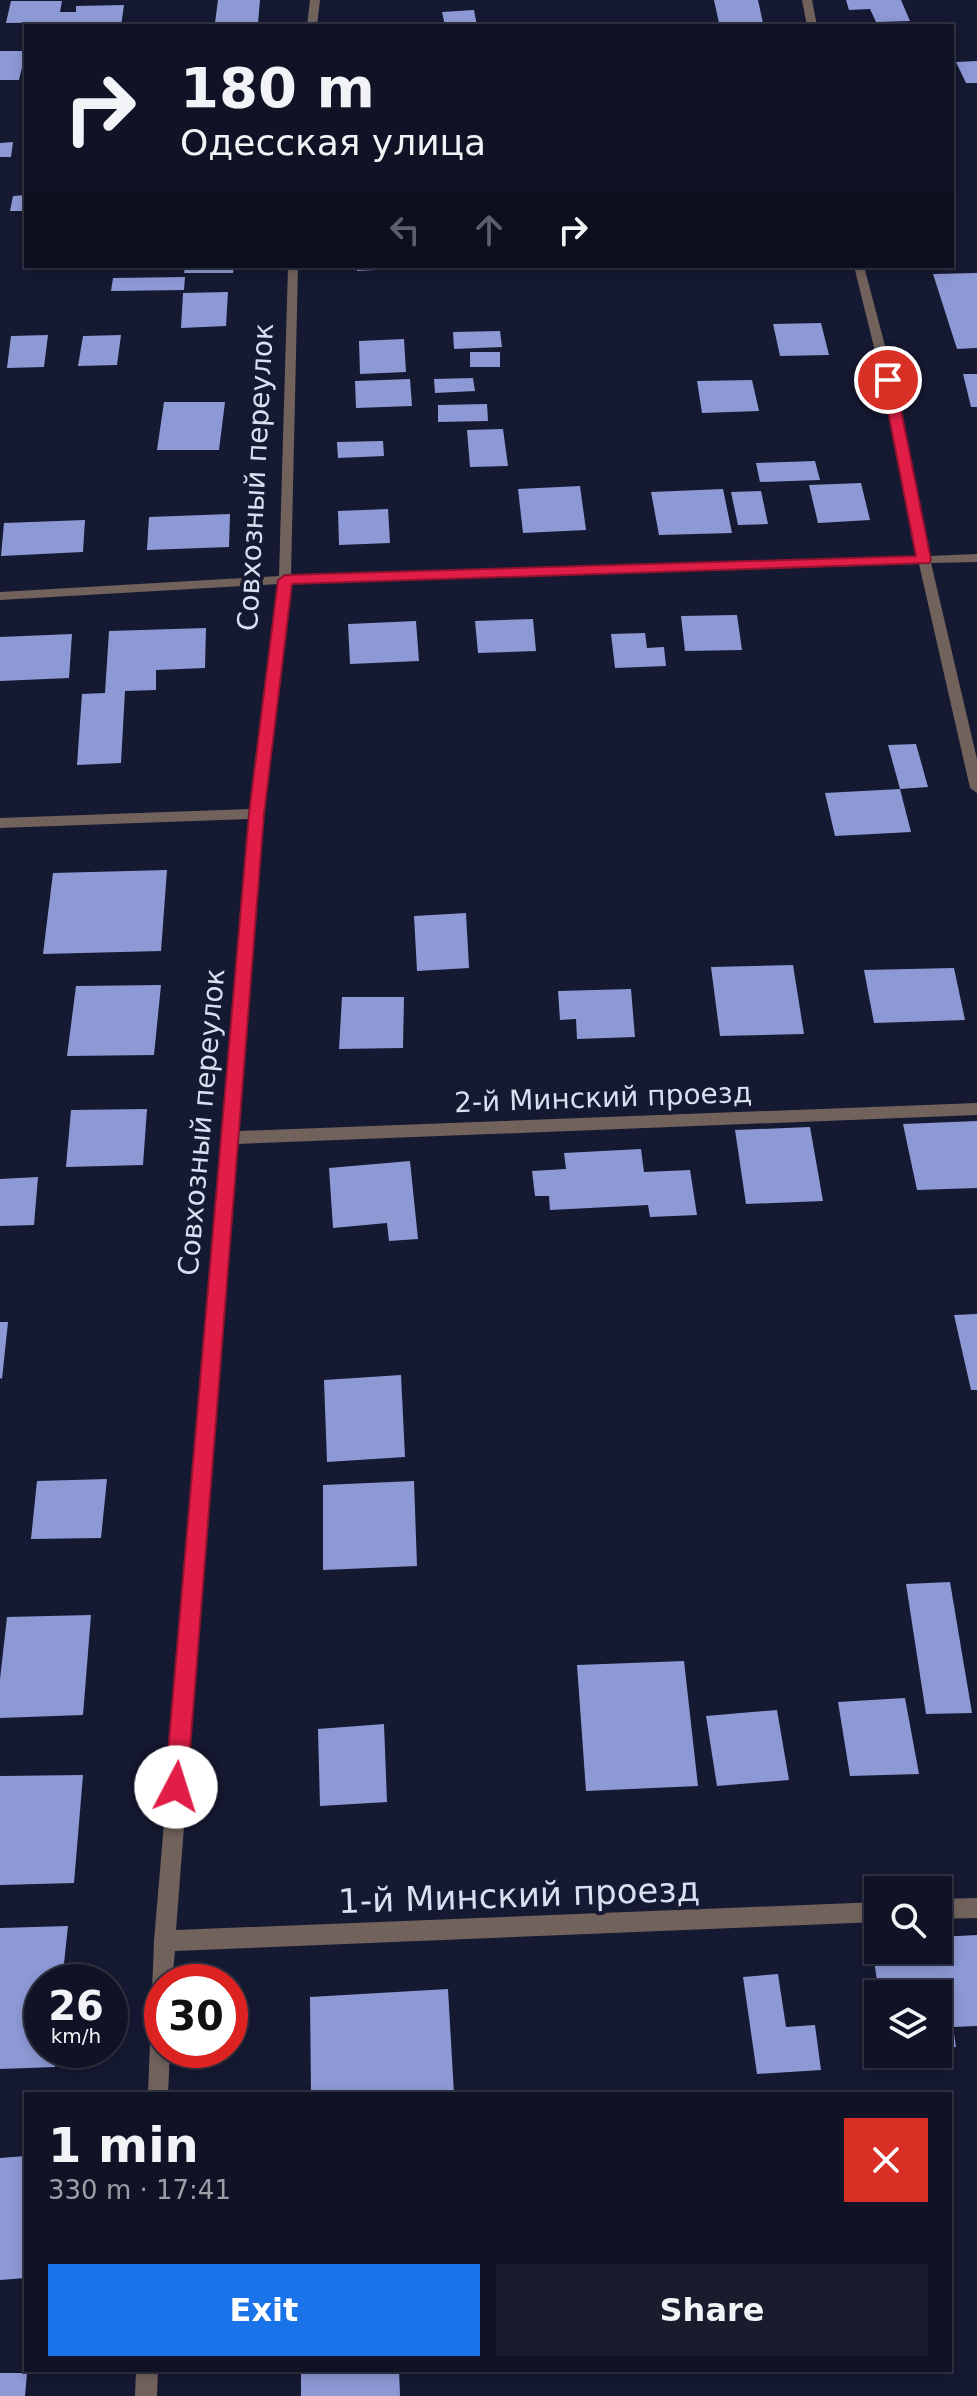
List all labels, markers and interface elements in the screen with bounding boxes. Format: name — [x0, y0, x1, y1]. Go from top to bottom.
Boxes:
text: 180 m — [180, 55, 375, 120]
icon: right — [48, 56, 152, 160]
text: Одесская улица — [180, 122, 486, 163]
icon: left — [383, 208, 427, 252]
icon: ahead — [467, 208, 511, 252]
icon: right — [551, 208, 595, 252]
street label: Совхозный переулок — [231, 322, 280, 632]
pin — [854, 346, 922, 414]
icon: arrive — [866, 358, 910, 402]
street label: Совхозный переулок — [172, 967, 231, 1277]
street label: 2-й Минский проезд — [454, 1076, 752, 1119]
position arrow — [134, 1745, 218, 1829]
street label: 1-й Минский проезд — [337, 1869, 701, 1921]
map controls — [864, 1876, 952, 2068]
button: search — [864, 1876, 952, 1964]
speed limit sign: 30 — [144, 1964, 248, 2068]
button: layers — [864, 1980, 952, 2068]
text: 26 — [48, 1983, 104, 2029]
text: km/h — [51, 2024, 101, 2048]
text: 1 min — [48, 2117, 199, 2173]
button: close — [844, 2118, 928, 2202]
text: 330 m · 17:41 — [48, 2175, 231, 2205]
button: Exit — [48, 2264, 480, 2356]
button: Share — [496, 2264, 928, 2356]

